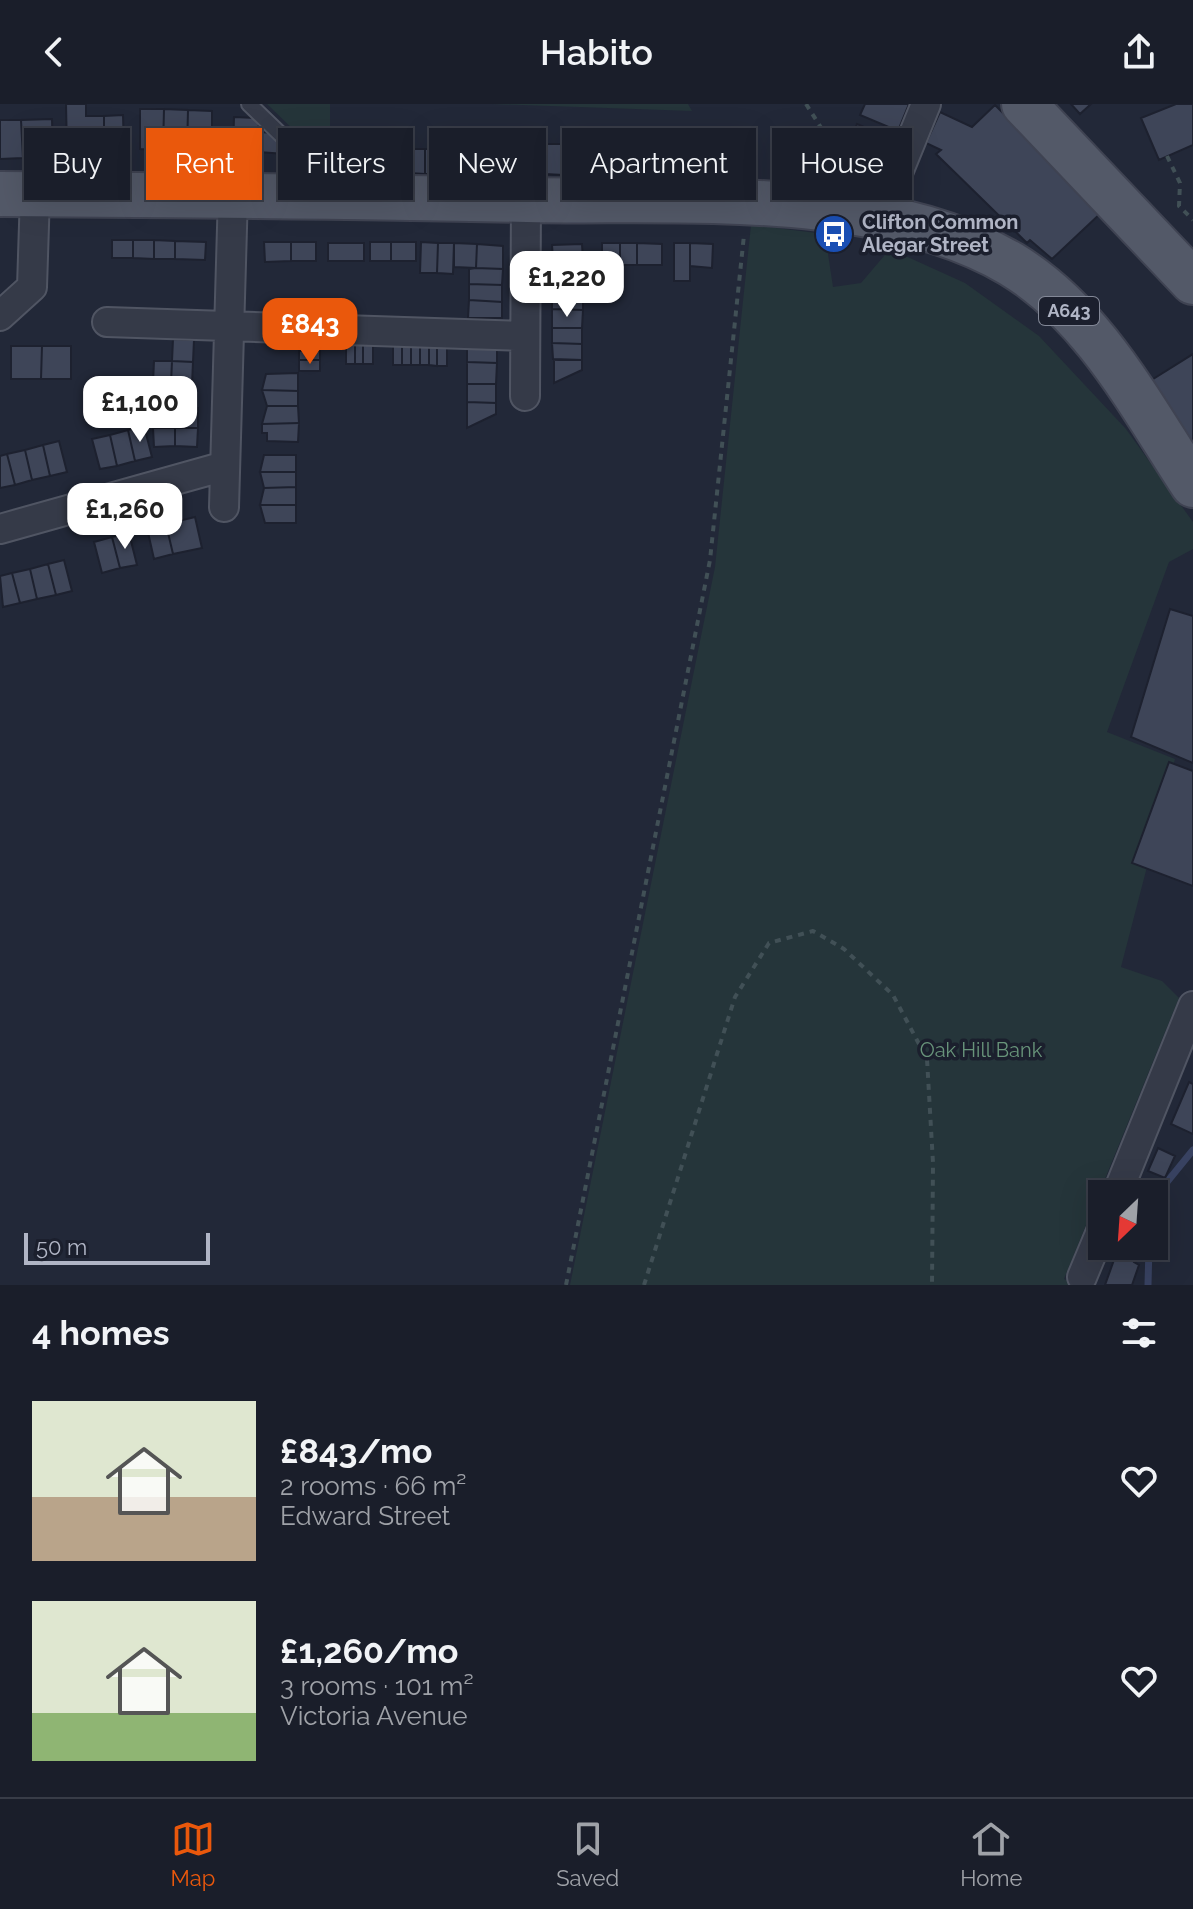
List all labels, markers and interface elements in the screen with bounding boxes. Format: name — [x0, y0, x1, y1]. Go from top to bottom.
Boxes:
icon: back — [32, 30, 76, 74]
icon: share — [1117, 30, 1161, 74]
text: Habito — [540, 31, 653, 73]
chip: Buy — [24, 128, 130, 200]
chip: Rent — [146, 128, 262, 200]
chip: Filters — [278, 128, 413, 200]
chip: New — [429, 128, 546, 200]
chip: Apartment — [562, 128, 756, 200]
chip: House — [772, 128, 912, 200]
place label: Clifton Common Alegar Street — [862, 210, 1018, 257]
bus stop icon: Clifton Common Alegar Street — [813, 213, 855, 255]
pin: £1,220 — [502, 251, 632, 319]
text: £1,220 — [528, 262, 606, 292]
road number: A643 — [1039, 297, 1099, 325]
pin: £843 — [263, 298, 357, 366]
text: £843 — [280, 309, 340, 339]
pin: £1,100 — [75, 376, 205, 444]
text: £1,100 — [101, 387, 179, 417]
pin: £1,260 — [60, 483, 190, 551]
text: £1,260 — [85, 494, 165, 524]
park label: Oak Hill Bank — [920, 1038, 1043, 1062]
north arrow — [1088, 1180, 1168, 1260]
map controls — [1088, 1180, 1168, 1260]
scale bar — [24, 1229, 210, 1265]
text: 50 m — [36, 1234, 87, 1260]
icon: filters — [1117, 1311, 1161, 1355]
text: 4 homes — [32, 1313, 170, 1353]
text: £843/mo — [280, 1431, 432, 1471]
icon: home — [96, 1433, 192, 1529]
icon: heart — [1117, 1459, 1161, 1503]
text: 2 rooms · 66 m² — [280, 1471, 466, 1501]
text: Edward Street — [280, 1501, 450, 1531]
text: £1,260/mo — [280, 1631, 458, 1671]
icon: home — [96, 1633, 192, 1729]
icon: heart — [1117, 1659, 1161, 1703]
text: 3 rooms · 101 m² — [280, 1671, 474, 1701]
text: Victoria Avenue — [280, 1701, 468, 1731]
tab: Map — [171, 1817, 215, 1891]
tab: Saved — [556, 1817, 619, 1891]
tab: Home — [960, 1817, 1022, 1891]

